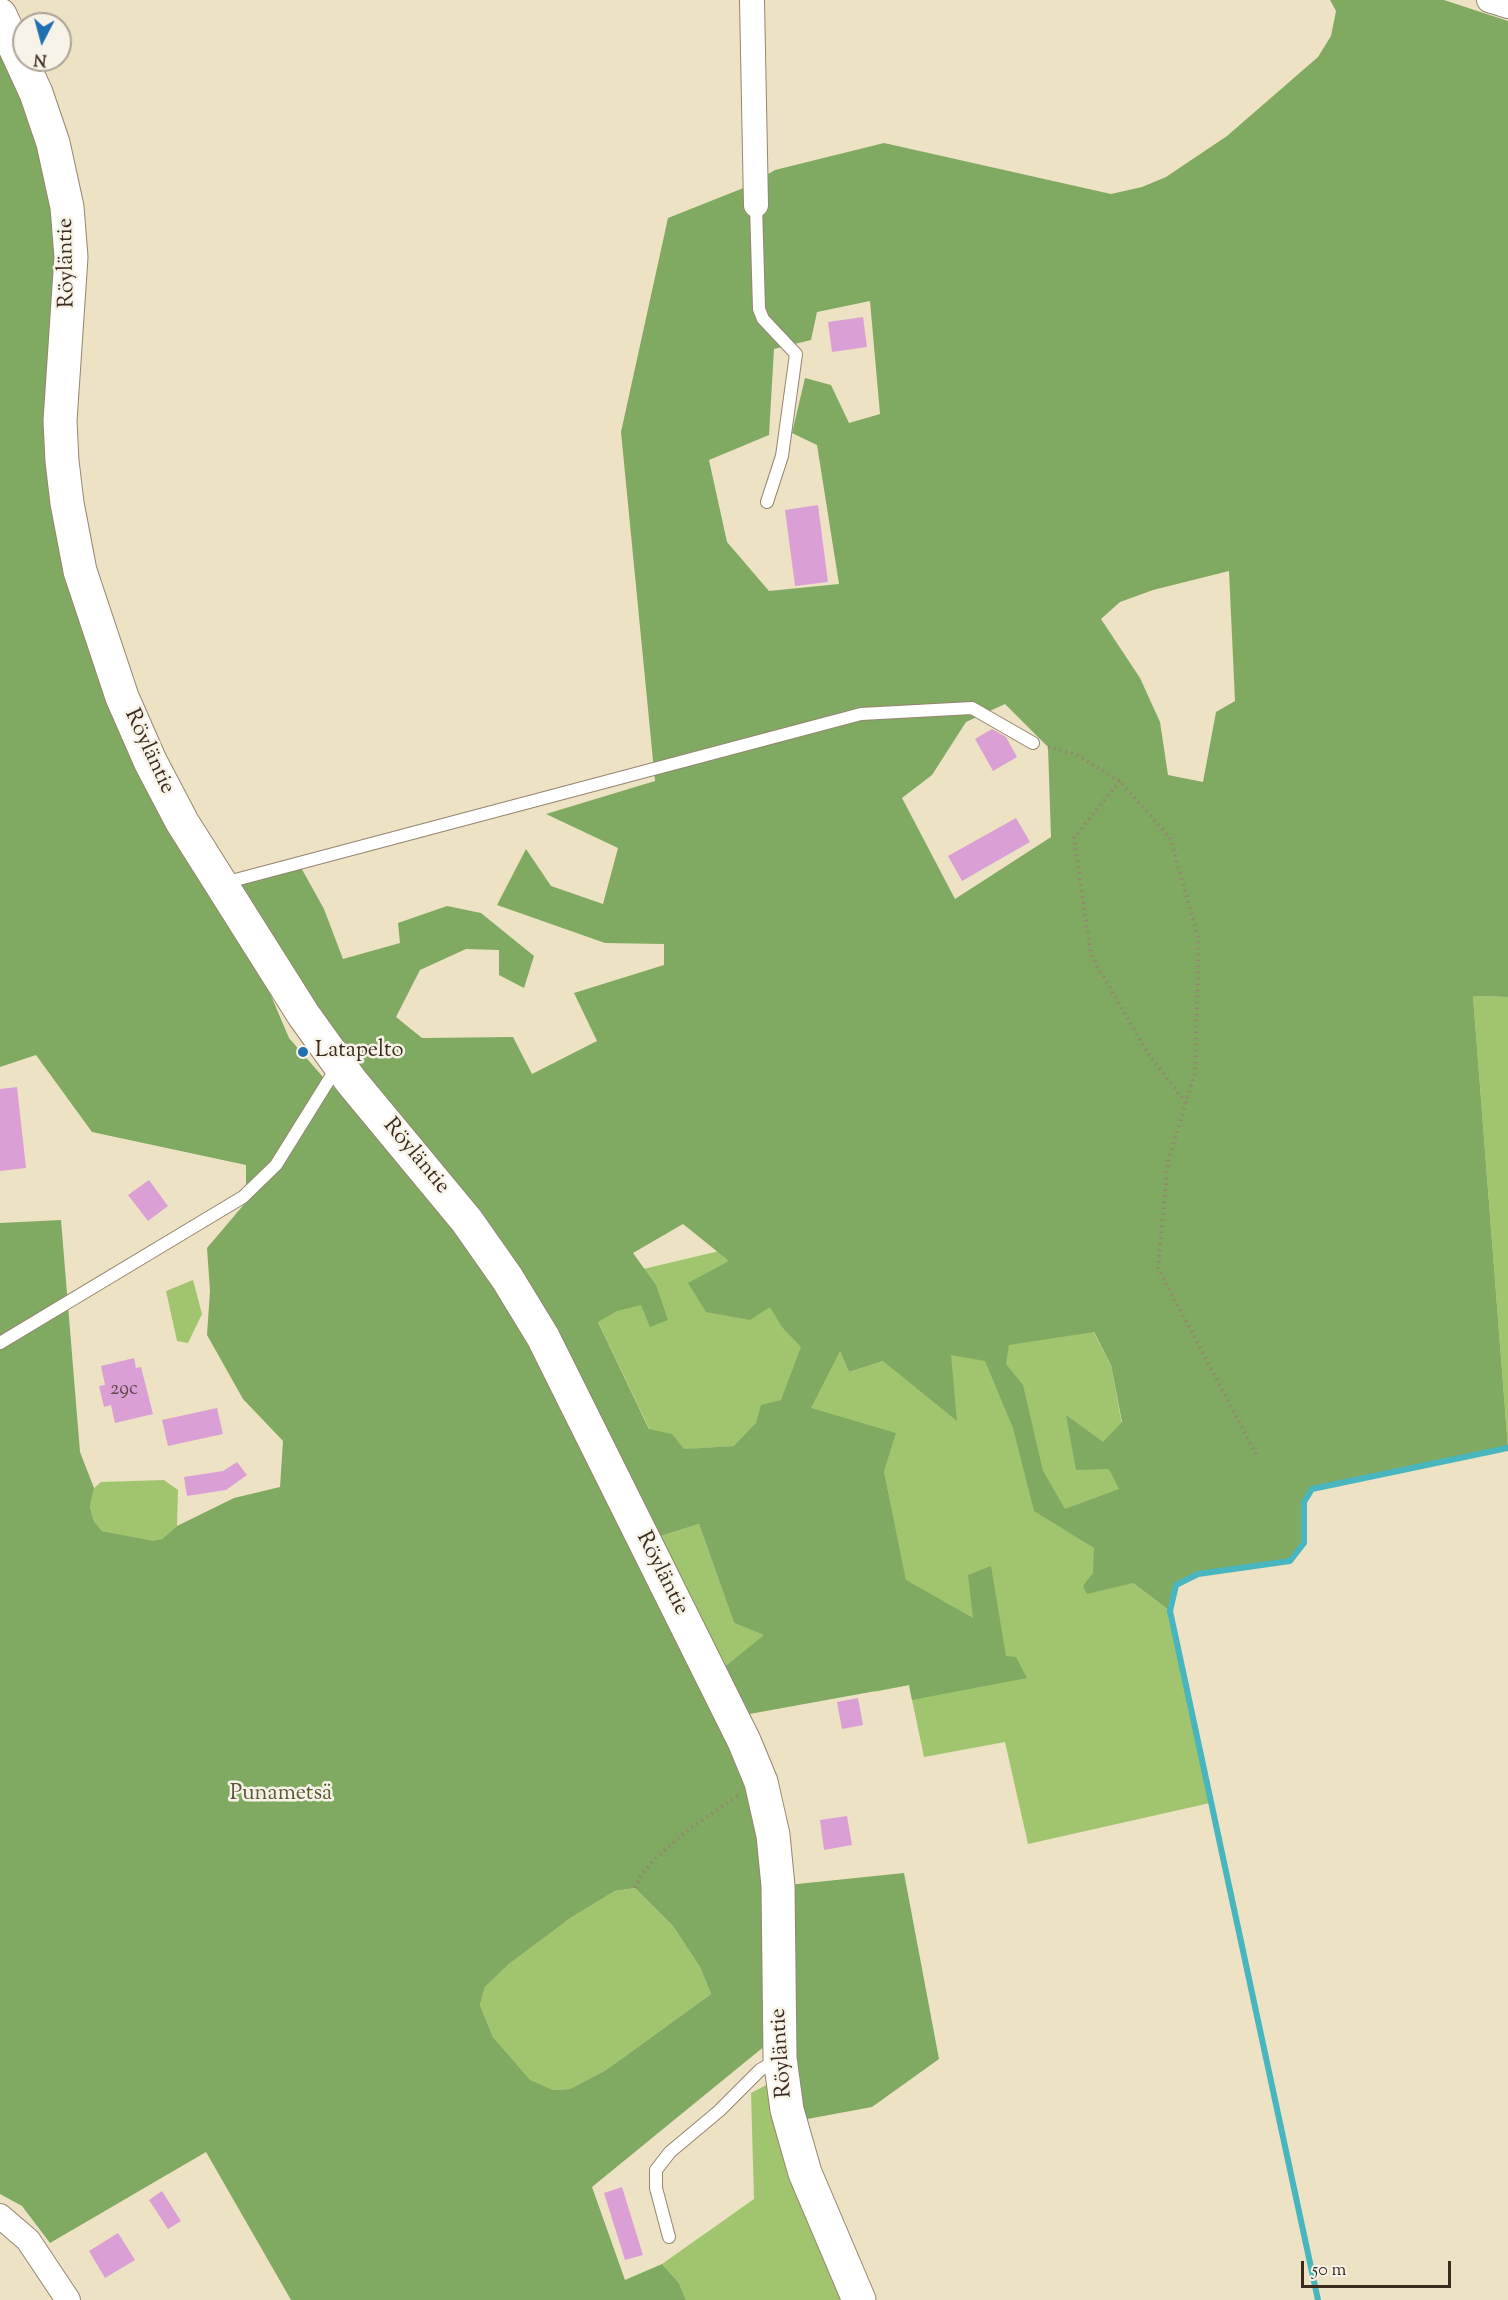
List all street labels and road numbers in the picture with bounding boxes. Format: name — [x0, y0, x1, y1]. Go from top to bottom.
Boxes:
street label: Röyläntie — [54, 218, 82, 308]
street label: Röyläntie — [117, 705, 179, 799]
street label: Röyläntie — [376, 1114, 454, 1200]
street label: Röyläntie — [629, 1528, 693, 1620]
street label: Röyläntie — [767, 2007, 799, 2099]

